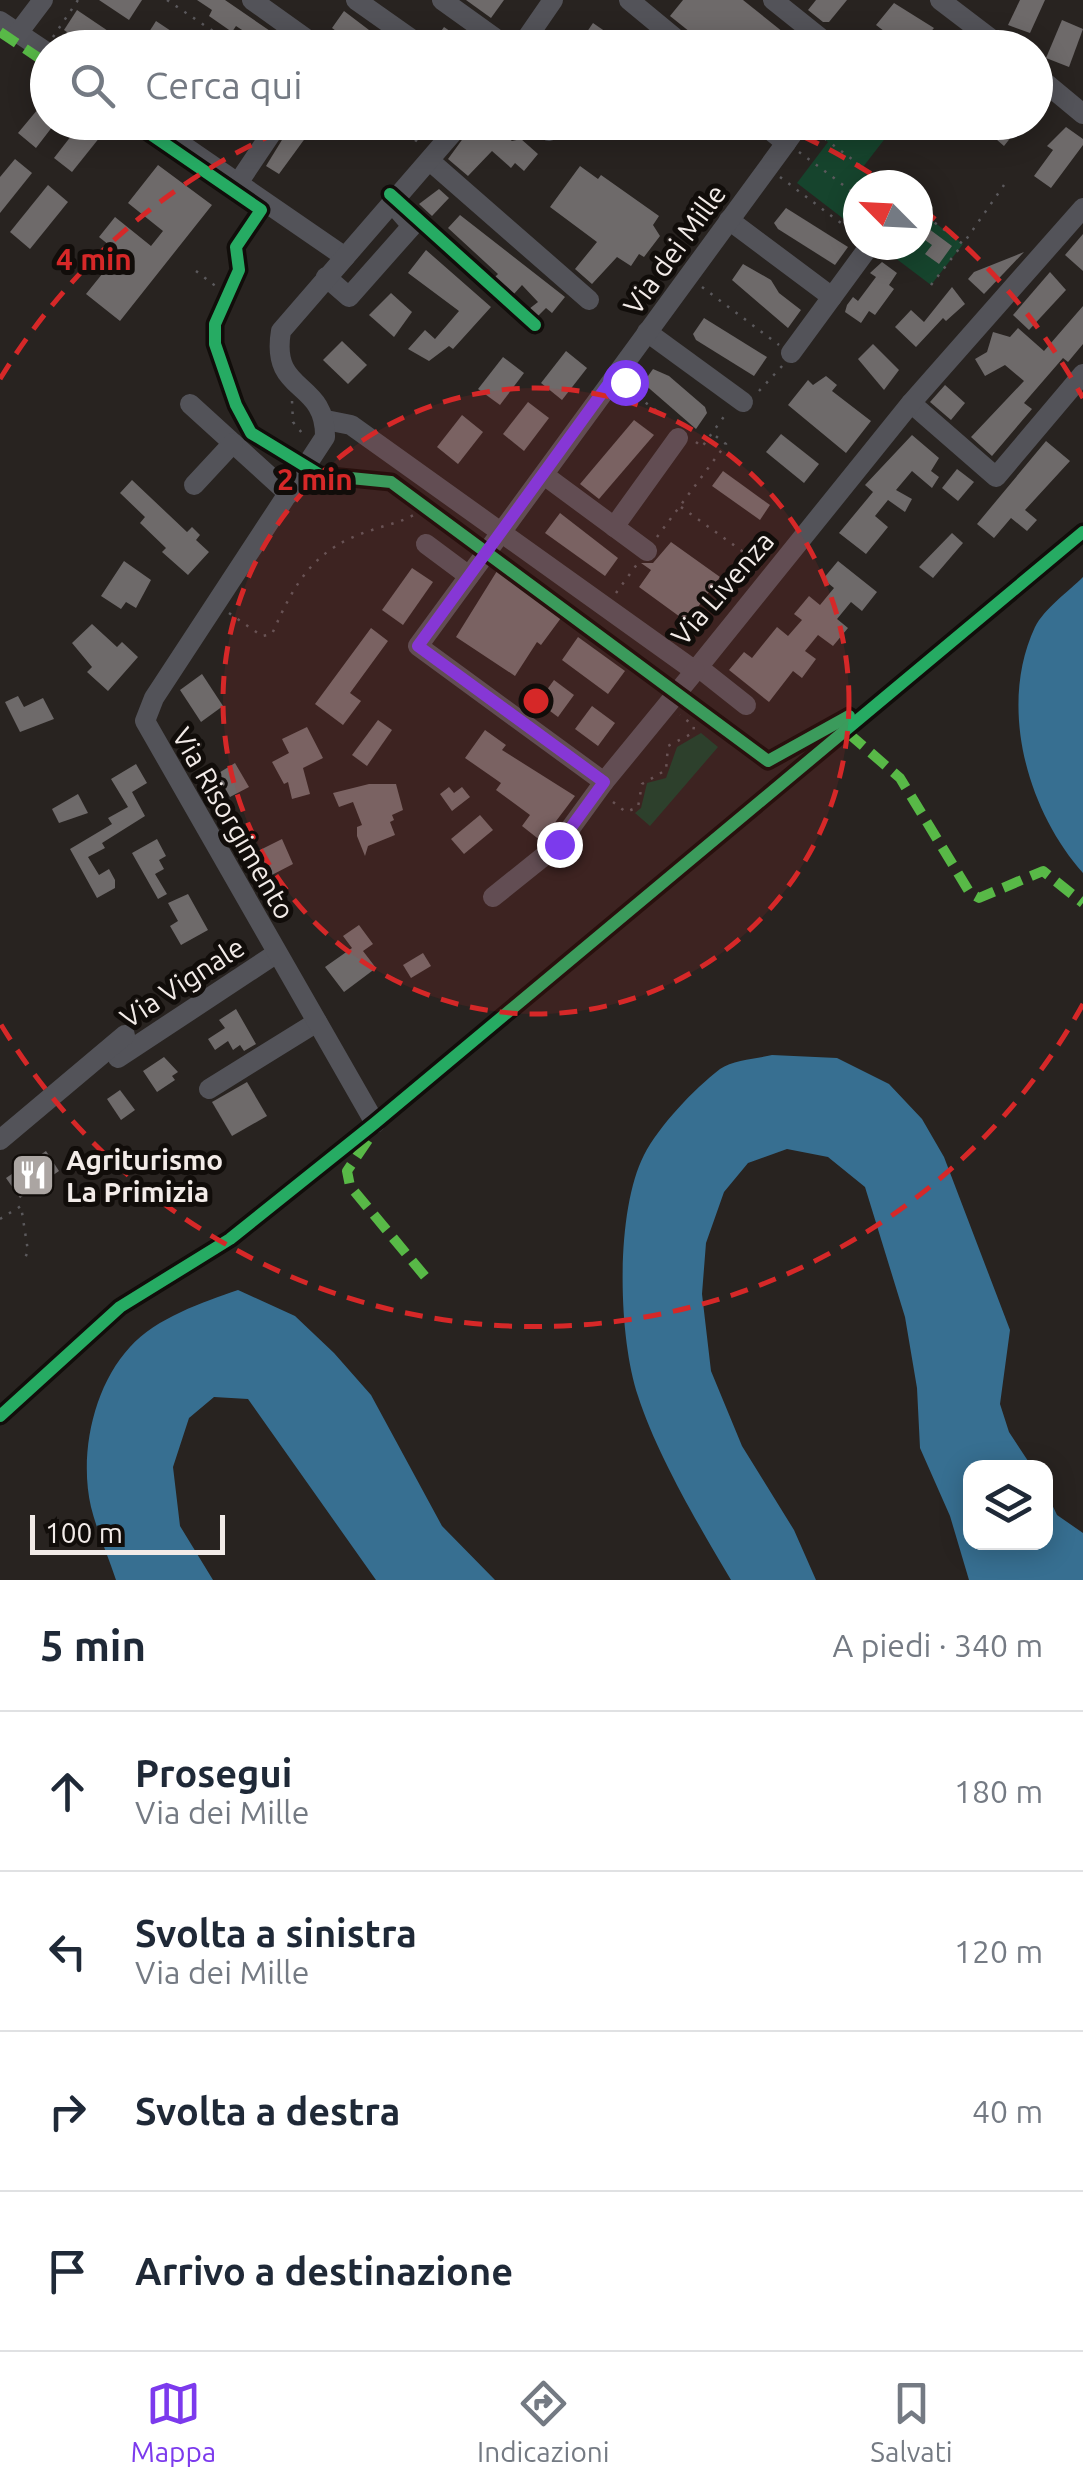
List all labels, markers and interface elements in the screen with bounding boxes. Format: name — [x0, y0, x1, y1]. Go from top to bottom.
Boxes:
search box — [30, 30, 1053, 140]
icon: search — [65, 58, 120, 113]
text: Cerca qui — [145, 64, 303, 106]
north arrow — [843, 170, 933, 260]
street label: Via dei Mille — [617, 178, 731, 320]
text: 4 min — [56, 242, 132, 276]
route start — [603, 360, 649, 406]
text: 2 min — [277, 462, 353, 496]
street label: Via Livenza — [665, 525, 779, 651]
centre of rings — [518, 683, 554, 719]
street label: Via Risorgimento — [167, 722, 301, 924]
route end — [537, 822, 583, 868]
street label: Via Vignale — [114, 931, 250, 1033]
place label: Agriturismo La Primizia — [66, 1144, 223, 1207]
restaurant icon: Agriturismo La Primizia — [10, 1152, 56, 1198]
map controls — [963, 1460, 1053, 1550]
button: layers — [963, 1460, 1053, 1550]
scale bar — [30, 1510, 225, 1554]
text: 100 m — [45, 1517, 123, 1548]
text: 5 min — [40, 1622, 146, 1669]
text: A piedi · 340 m — [833, 1627, 1043, 1663]
text: Prosegui — [135, 1752, 292, 1794]
icon: ahead — [40, 1764, 95, 1819]
text: 180 m — [954, 1773, 1043, 1809]
text: Via dei Mille — [135, 1794, 309, 1830]
text: Svolta a sinistra — [135, 1912, 417, 1954]
icon: left — [40, 1924, 95, 1979]
text: 120 m — [954, 1933, 1043, 1969]
text: Via dei Mille — [135, 1954, 309, 1990]
icon: right — [40, 2084, 95, 2139]
text: Svolta a destra — [135, 2090, 400, 2132]
text: 40 m — [972, 2093, 1043, 2129]
icon: arrive — [40, 2244, 95, 2299]
text: Arrivo a destinazione — [135, 2250, 513, 2292]
tab: Mappa — [130, 2376, 216, 2467]
tab: Indicazioni — [477, 2376, 610, 2467]
tab: Salvati — [870, 2376, 953, 2467]

